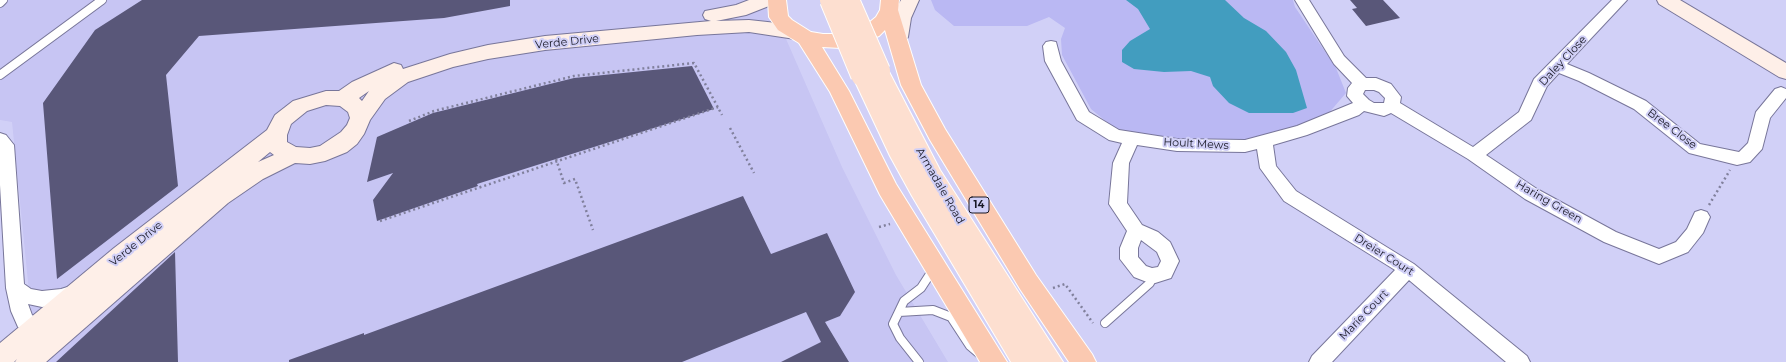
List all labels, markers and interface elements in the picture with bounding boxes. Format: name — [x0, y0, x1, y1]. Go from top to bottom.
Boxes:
street label: Verde Drive — [535, 32, 599, 52]
street label: Daley Close — [1536, 33, 1590, 89]
street label: Bree Close — [1645, 106, 1699, 152]
street label: Hoult Mews — [1163, 136, 1229, 152]
street label: Armadale Road — [913, 146, 967, 226]
street label: Haring Green — [1514, 178, 1584, 226]
road number: 14 — [969, 197, 989, 213]
street label: Verde Drive — [107, 219, 165, 269]
street label: Dreier Court — [1352, 231, 1416, 279]
street label: Marie Court — [1337, 287, 1391, 343]

